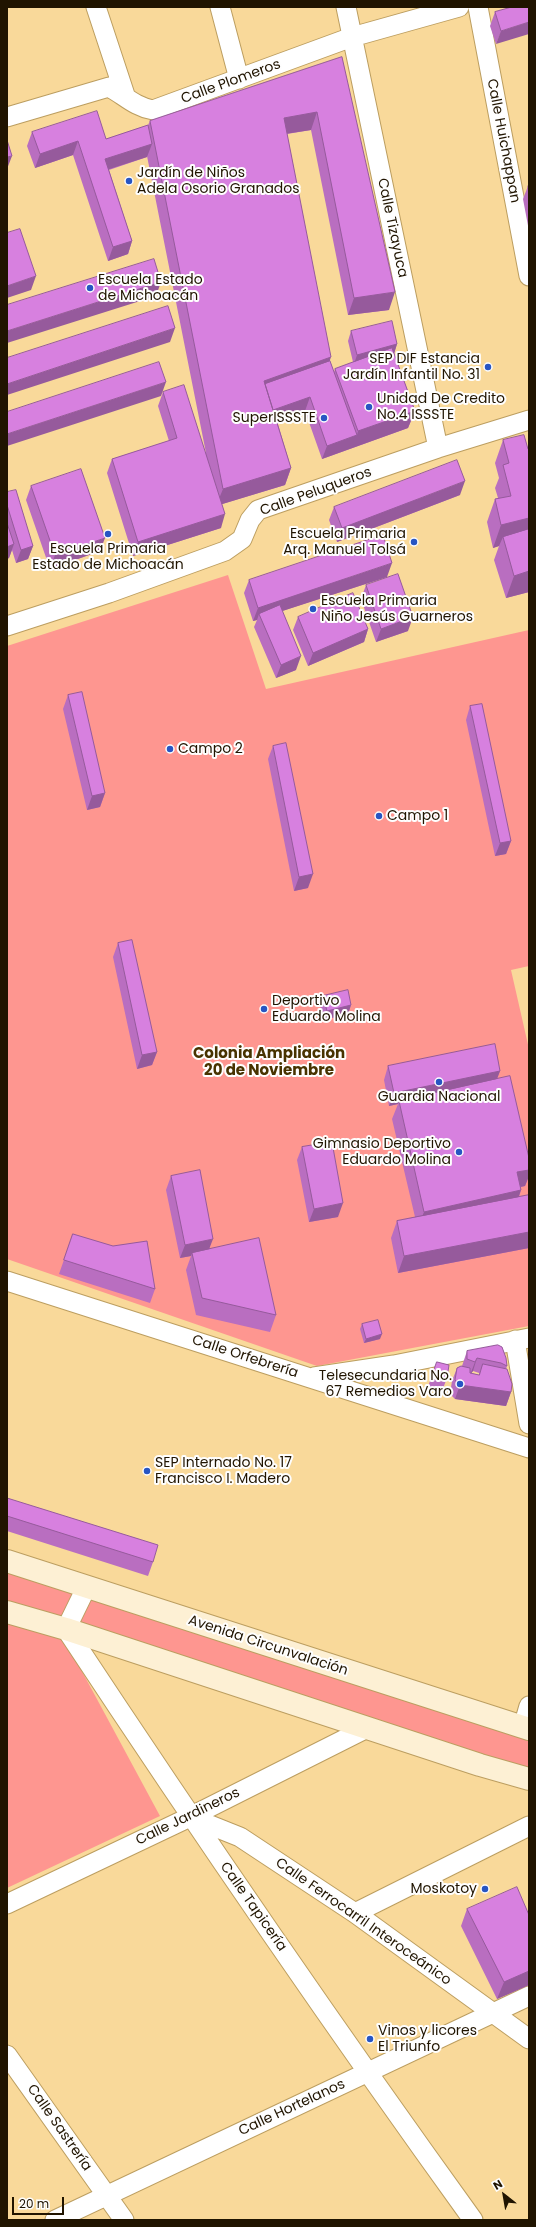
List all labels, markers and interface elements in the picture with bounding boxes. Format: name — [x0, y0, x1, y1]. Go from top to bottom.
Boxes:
street label: Calle Plomeros — [179, 56, 283, 108]
street label: Calle Huichappan — [483, 78, 523, 204]
place label: Jardín de Niños Adela Osorio Granados — [137, 165, 300, 198]
marker: Jardín de Niños Adela Osorio Granados — [124, 176, 134, 186]
street label: Calle Tizayuca — [373, 177, 411, 279]
place label: Escuela Estado de Michoacán — [98, 272, 203, 304]
marker: Escuela Estado de Michoacán — [85, 283, 95, 293]
place label: SEP DIF Estancia Jardín Infantil No. 31 — [343, 351, 480, 384]
marker: SEP DIF Estancia Jardín Infantil No. 31 — [483, 362, 493, 372]
place label: Unidad De Credito No.4 ISSSTE — [377, 391, 505, 424]
marker: Unidad De Credito No.4 ISSSTE — [364, 402, 374, 412]
place label: SuperISSSTE — [233, 410, 316, 426]
marker: SuperISSSTE — [319, 413, 329, 423]
street label: Calle Peluqueros — [258, 464, 374, 520]
place label: Escuela Primaria Arq. Manuel Tolsá — [283, 526, 406, 558]
marker: Escuela Primaria Estado de Michoacán — [103, 529, 113, 539]
marker: Escuela Primaria Arq. Manuel Tolsá — [409, 537, 419, 547]
place label: Escuela Primaria Estado de Michoacán — [32, 541, 184, 574]
place label: Escuela Primaria Niño Jesús Guarneros — [321, 593, 473, 626]
marker: Escuela Primaria Niño Jesús Guarneros — [308, 604, 318, 614]
place label: Campo 2 — [178, 741, 243, 757]
marker: Campo 2 — [165, 744, 175, 754]
place label: Campo 1 — [387, 808, 448, 824]
marker: Campo 1 — [374, 811, 384, 821]
place label: Deportivo Eduardo Molina — [272, 993, 381, 1026]
marker: Deportivo Eduardo Molina — [259, 1004, 269, 1014]
district label: Colonia Ampliación 20 de Noviembre — [193, 1045, 345, 1080]
marker: Guardia Nacional — [434, 1077, 444, 1087]
place label: Guardia Nacional — [378, 1089, 500, 1105]
place label: Gimnasio Deportivo Eduardo Molina — [313, 1136, 451, 1168]
marker: Gimnasio Deportivo Eduardo Molina — [454, 1147, 464, 1157]
street label: Calle Orfebrería — [190, 1332, 300, 1382]
place label: Telesecundaria No. 67 Remedios Varo — [319, 1368, 452, 1400]
marker: Telesecundaria No. 67 Remedios Varo — [455, 1379, 465, 1389]
place label: SEP Internado No. 17 Francisco I. Madero — [155, 1455, 292, 1488]
marker: SEP Internado No. 17 Francisco I. Madero — [142, 1466, 152, 1476]
street label: Avenida Circunvalación — [186, 1612, 350, 1680]
street label: Calle Jardineros — [133, 1785, 243, 1849]
street label: Calle Ferrocarril Interoceánico — [272, 1855, 454, 1989]
street label: Calle Tapicería — [216, 1859, 290, 1955]
place label: Moskotoy — [411, 1881, 477, 1897]
marker: Moskotoy — [480, 1884, 490, 1894]
place label: Vinos y licores El Triunfo — [378, 2023, 477, 2056]
marker: Vinos y licores El Triunfo — [365, 2034, 375, 2044]
street label: Calle Hortelanos — [236, 2076, 348, 2140]
street label: Calle Sastrería — [23, 2082, 95, 2174]
north arrow — [484, 2175, 524, 2215]
text: N — [490, 2176, 505, 2194]
scale bar — [14, 2189, 66, 2215]
text: 20 m — [19, 2195, 49, 2212]

